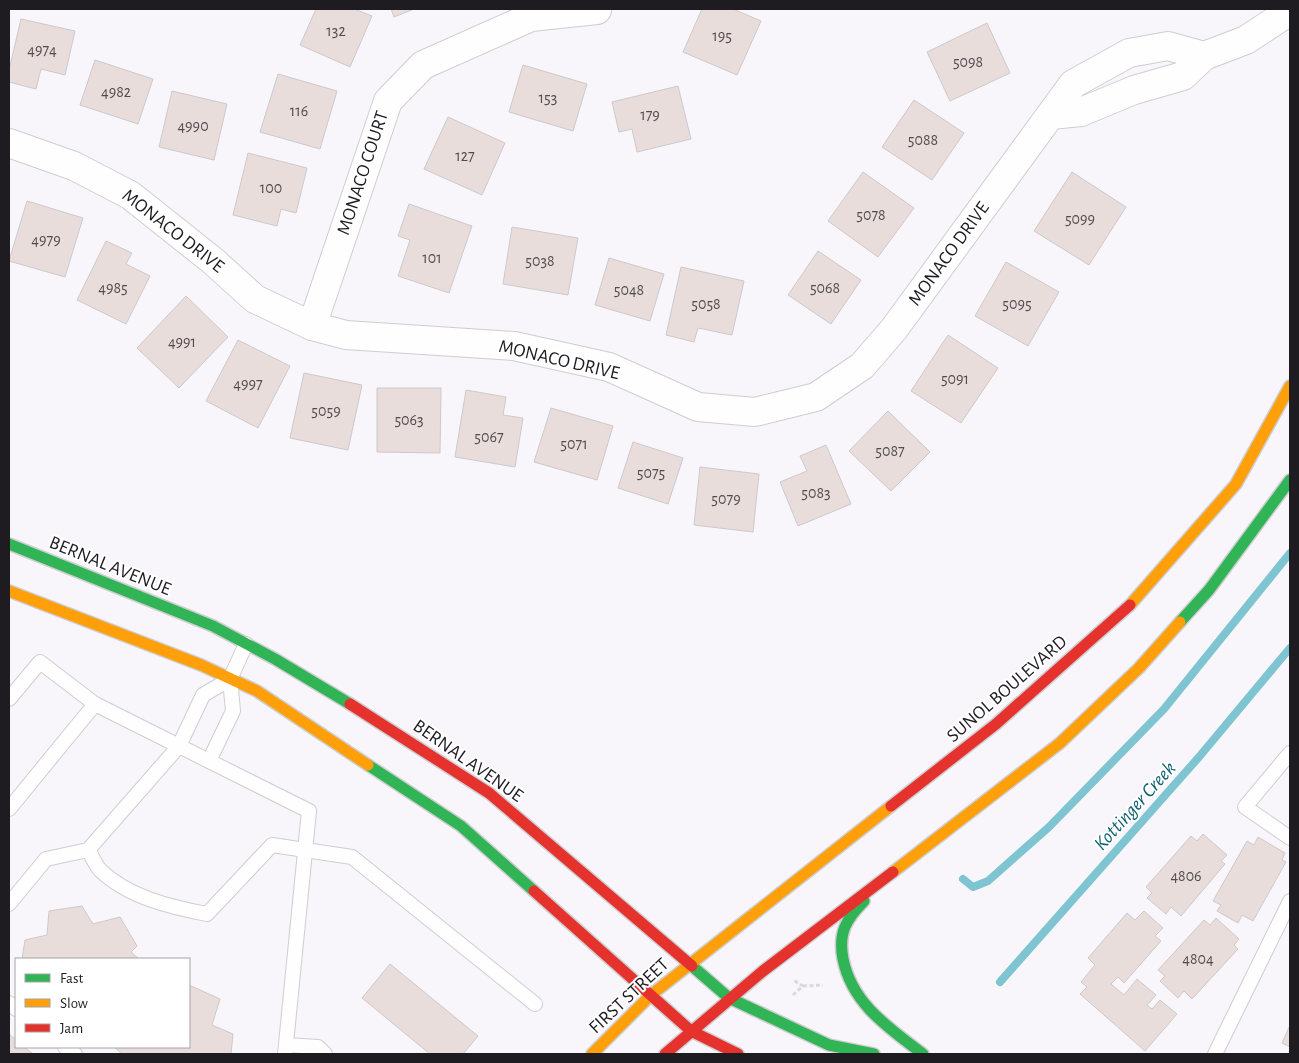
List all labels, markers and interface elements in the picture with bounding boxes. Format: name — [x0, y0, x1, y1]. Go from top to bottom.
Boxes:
house number: 132 — [326, 23, 346, 39]
house number: 195 — [712, 28, 732, 44]
house number: 4974 — [27, 42, 57, 58]
house number: 5098 — [953, 54, 983, 70]
house number: 4982 — [101, 84, 131, 100]
house number: 153 — [539, 90, 557, 106]
house number: 116 — [290, 103, 308, 119]
house number: 179 — [640, 107, 660, 123]
street label: MONACO COURT — [334, 109, 392, 237]
house number: 4990 — [177, 118, 209, 134]
house number: 5088 — [908, 132, 938, 148]
house number: 127 — [455, 148, 475, 164]
house number: 100 — [260, 180, 282, 196]
street label: MONACO DRIVE — [119, 186, 227, 276]
street label: MONACO DRIVE — [905, 199, 993, 309]
house number: 5078 — [856, 207, 886, 223]
house number: 5099 — [1065, 211, 1095, 227]
house number: 4979 — [31, 232, 61, 248]
house number: 101 — [422, 250, 442, 266]
house number: 5038 — [525, 253, 555, 269]
house number: 4985 — [98, 280, 128, 296]
house number: 5068 — [810, 280, 840, 296]
house number: 5048 — [614, 282, 644, 298]
house number: 5058 — [691, 296, 721, 312]
house number: 5095 — [1002, 296, 1032, 312]
house number: 4991 — [168, 334, 196, 350]
street label: MONACO DRIVE — [497, 337, 621, 383]
house number: 5091 — [941, 371, 969, 387]
house number: 4997 — [233, 376, 263, 392]
house number: 5059 — [311, 403, 341, 419]
house number: 5063 — [394, 412, 424, 428]
house number: 5067 — [474, 429, 504, 445]
house number: 5071 — [560, 436, 588, 452]
house number: 5087 — [875, 443, 905, 459]
house number: 5075 — [637, 465, 665, 481]
house number: 5083 — [801, 485, 831, 501]
house number: 5079 — [711, 491, 741, 507]
street label: BERNAL AVENUE — [46, 533, 174, 599]
street label: SUNOL BOULEVARD — [943, 632, 1071, 746]
street label: BERNAL AVENUE — [410, 716, 526, 806]
water label: Kottinger Creek — [1090, 758, 1180, 854]
house number: 4806 — [1170, 868, 1202, 884]
house number: 4804 — [1182, 951, 1214, 967]
street label: FIRST STREET — [586, 955, 672, 1037]
legend — [15, 958, 190, 1048]
text: Fast — [60, 971, 84, 986]
text: Slow — [60, 996, 88, 1011]
text: Jam — [60, 1021, 83, 1036]

